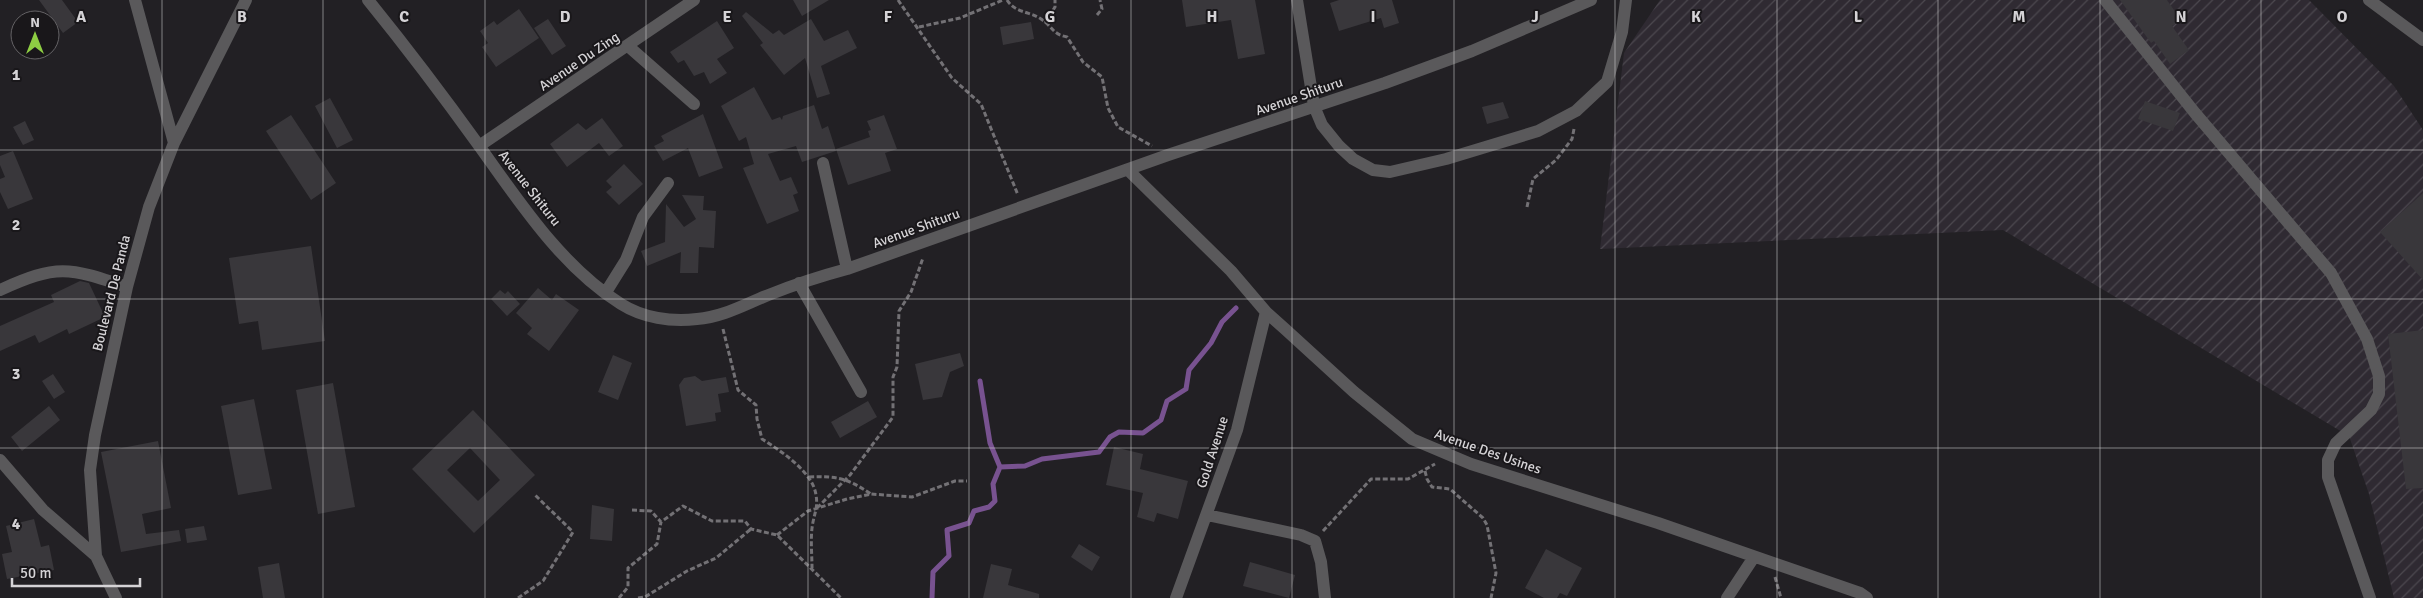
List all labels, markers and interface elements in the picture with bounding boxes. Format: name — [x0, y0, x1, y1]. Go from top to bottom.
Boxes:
text: A — [76, 7, 87, 27]
text: B — [237, 7, 247, 27]
text: C — [399, 7, 409, 27]
text: D — [560, 7, 571, 27]
text: E — [722, 7, 732, 27]
text: F — [884, 7, 893, 27]
text: G — [1045, 7, 1055, 27]
text: H — [1207, 7, 1217, 27]
text: I — [1370, 7, 1376, 27]
text: J — [1531, 7, 1539, 27]
text: K — [1691, 7, 1701, 27]
text: L — [1854, 7, 1863, 27]
text: M — [2012, 7, 2026, 27]
text: N — [2175, 7, 2187, 27]
text: O — [2337, 7, 2348, 27]
north arrow — [10, 10, 60, 60]
text: N — [30, 14, 40, 31]
street label: Avenue Du Zing — [536, 28, 623, 95]
text: 1 — [12, 65, 21, 85]
street label: Avenue Shituru — [1253, 74, 1345, 119]
street label: Avenue Shituru — [495, 147, 564, 230]
street label: Avenue Shituru — [870, 205, 962, 252]
text: 2 — [12, 215, 20, 235]
street label: Boulevard De Panda — [89, 233, 134, 353]
text: 3 — [12, 364, 20, 384]
street label: Gold Avenue — [1193, 414, 1232, 490]
street label: Avenue Des Usines — [1432, 425, 1543, 478]
text: 4 — [12, 514, 21, 534]
scale bar — [12, 556, 140, 588]
text: 50 m — [20, 564, 51, 582]

